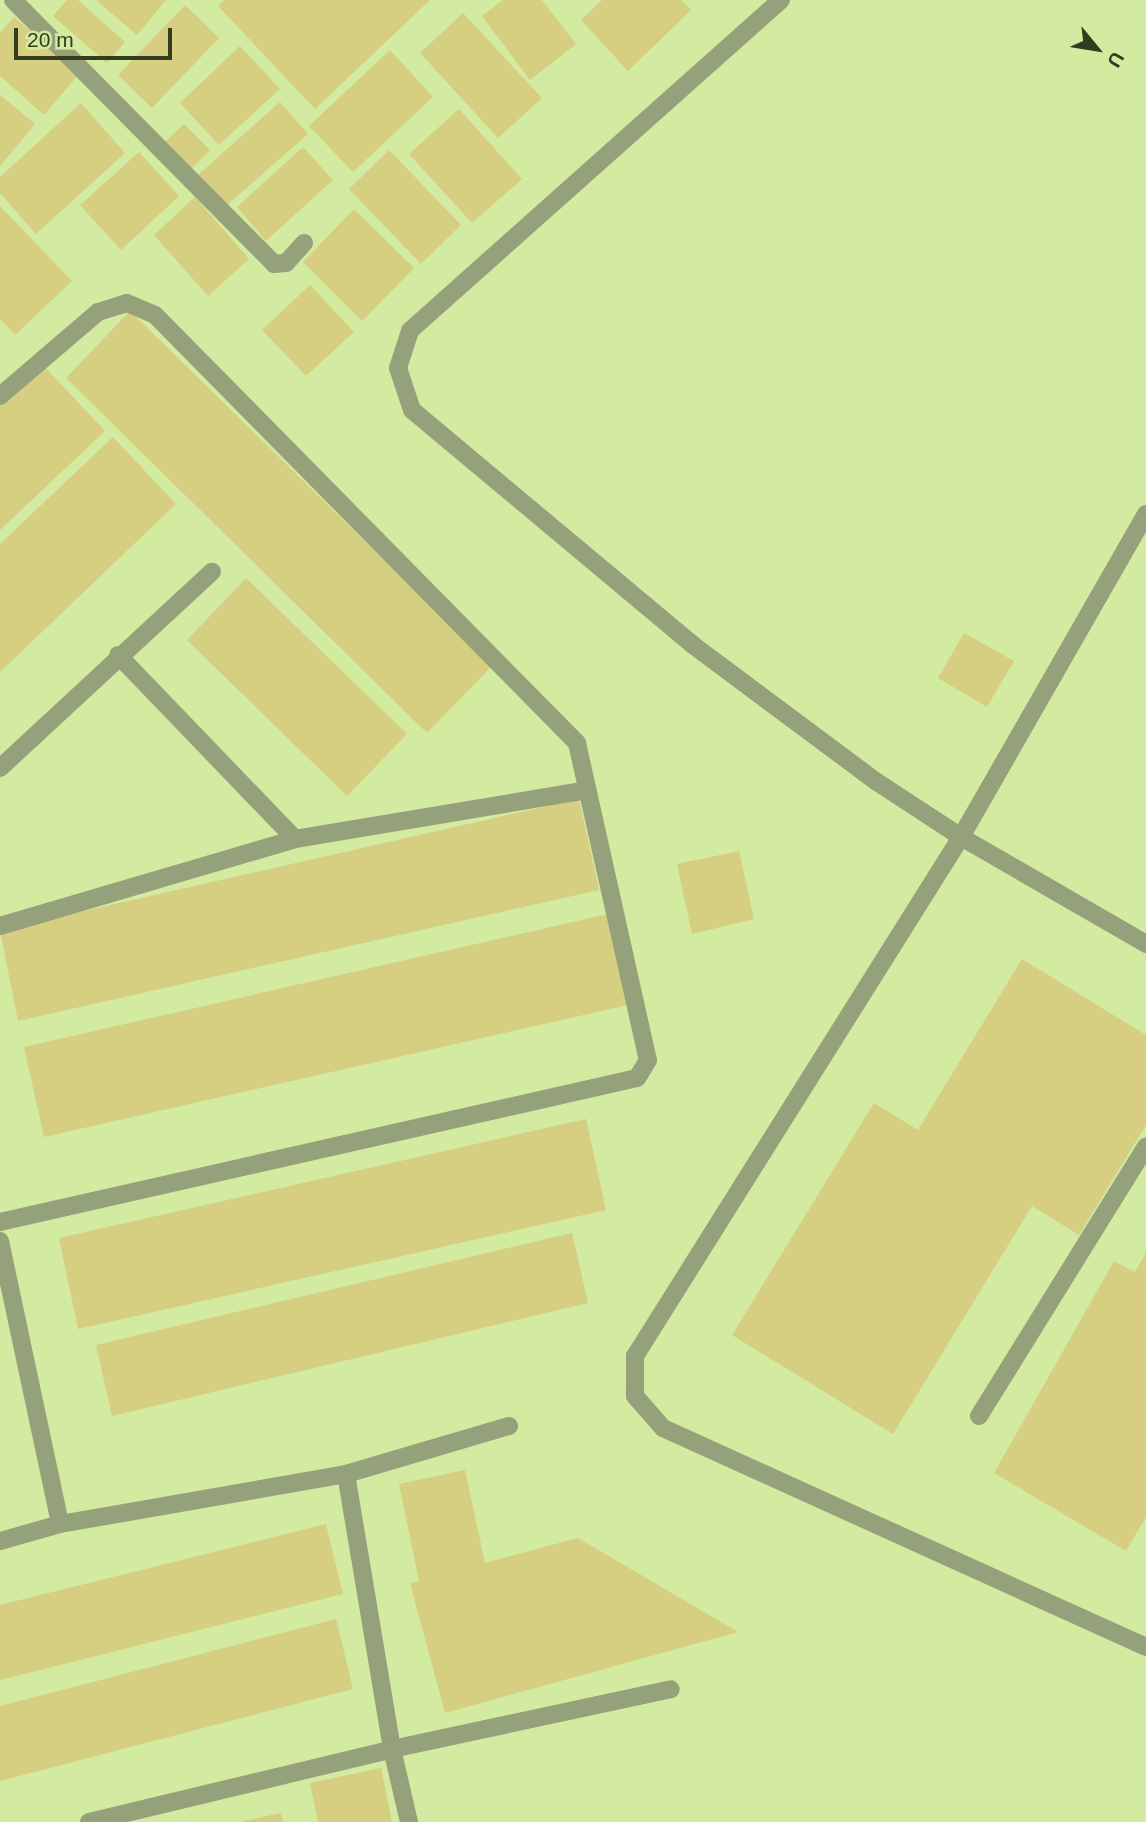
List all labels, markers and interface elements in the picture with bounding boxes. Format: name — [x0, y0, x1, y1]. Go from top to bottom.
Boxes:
scale bar — [18, 14, 175, 58]
north arrow — [1062, 14, 1132, 84]
text: 20 m — [27, 28, 74, 51]
text: U — [1103, 49, 1128, 71]

